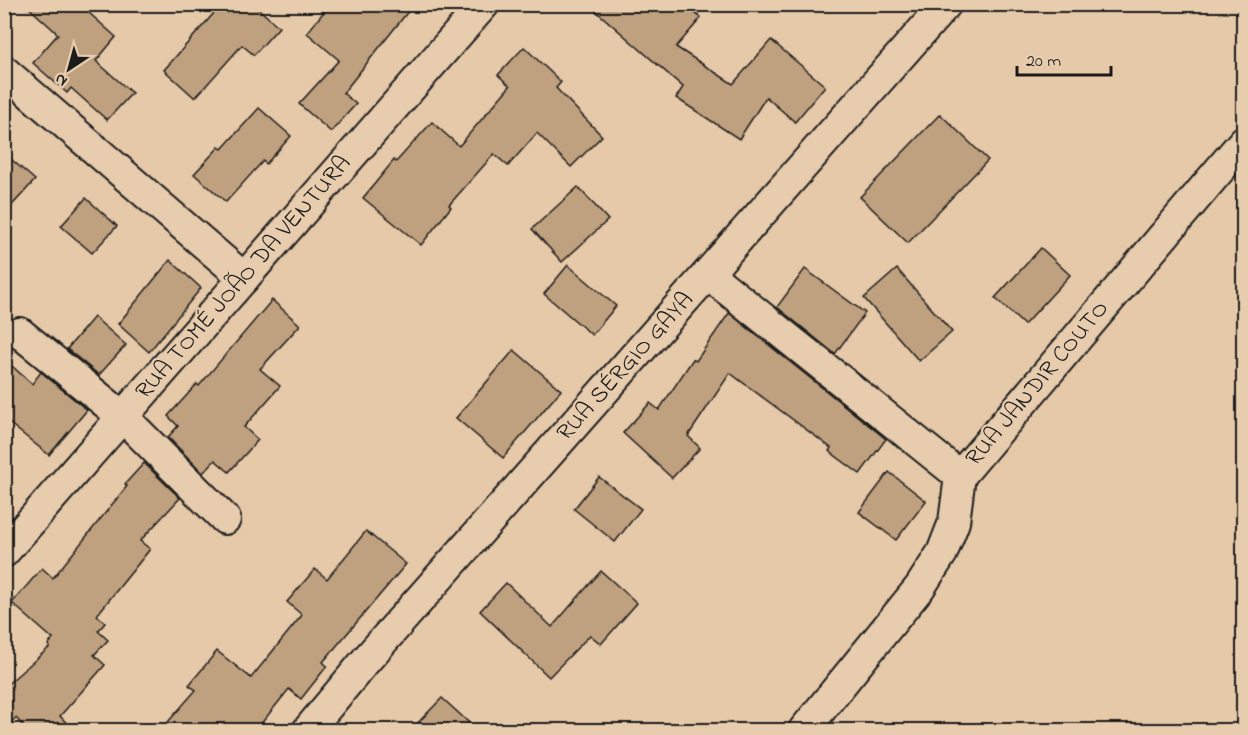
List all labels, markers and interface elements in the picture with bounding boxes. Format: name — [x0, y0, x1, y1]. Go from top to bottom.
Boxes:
north arrow — [39, 39, 99, 99]
scale bar — [1017, 39, 1112, 77]
text: 20 m — [1026, 49, 1061, 75]
text: N — [50, 67, 73, 92]
street label: RUA TOMÉ JOÃO DA VENTURA — [128, 148, 360, 408]
street label: RUA SÉRGIO GAYA — [549, 284, 703, 450]
street label: RUA JANDIR COUTO — [958, 293, 1118, 475]

